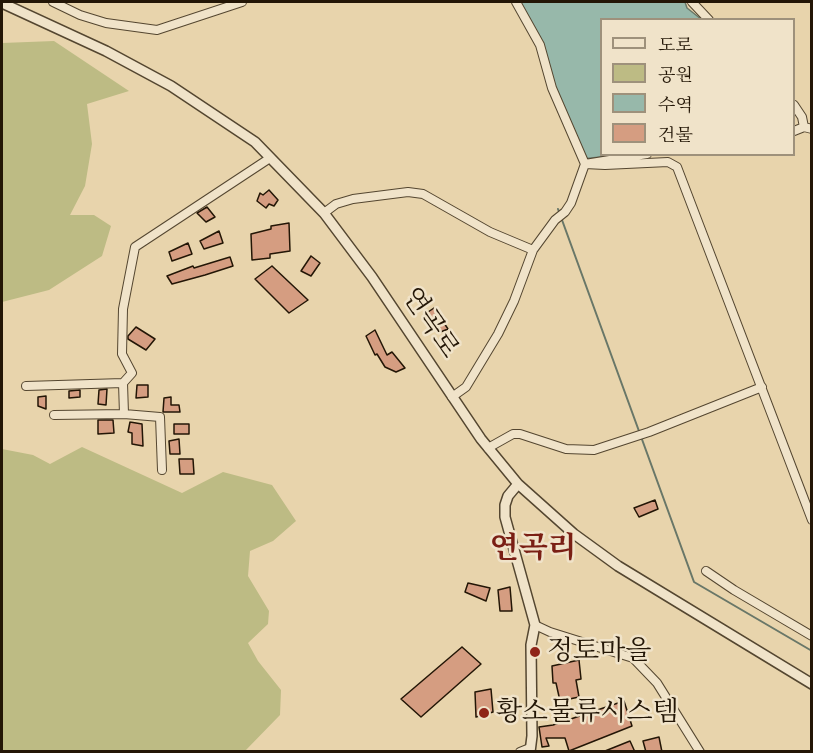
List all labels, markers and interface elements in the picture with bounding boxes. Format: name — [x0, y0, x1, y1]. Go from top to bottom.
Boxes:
legend — [600, 18, 795, 156]
text: 도로 — [658, 33, 693, 56]
text: 공원 — [658, 63, 693, 86]
text: 수역 — [658, 93, 693, 116]
text: 건물 — [658, 123, 693, 146]
street label: 연곡로 — [395, 282, 465, 364]
district label: 연곡리 — [490, 531, 576, 567]
place label: 정토마을 — [547, 636, 651, 668]
marker: 정토마을 — [528, 645, 542, 659]
place label: 황소물류시스템 — [496, 697, 679, 729]
marker: 황소물류시스템 — [477, 706, 491, 720]

